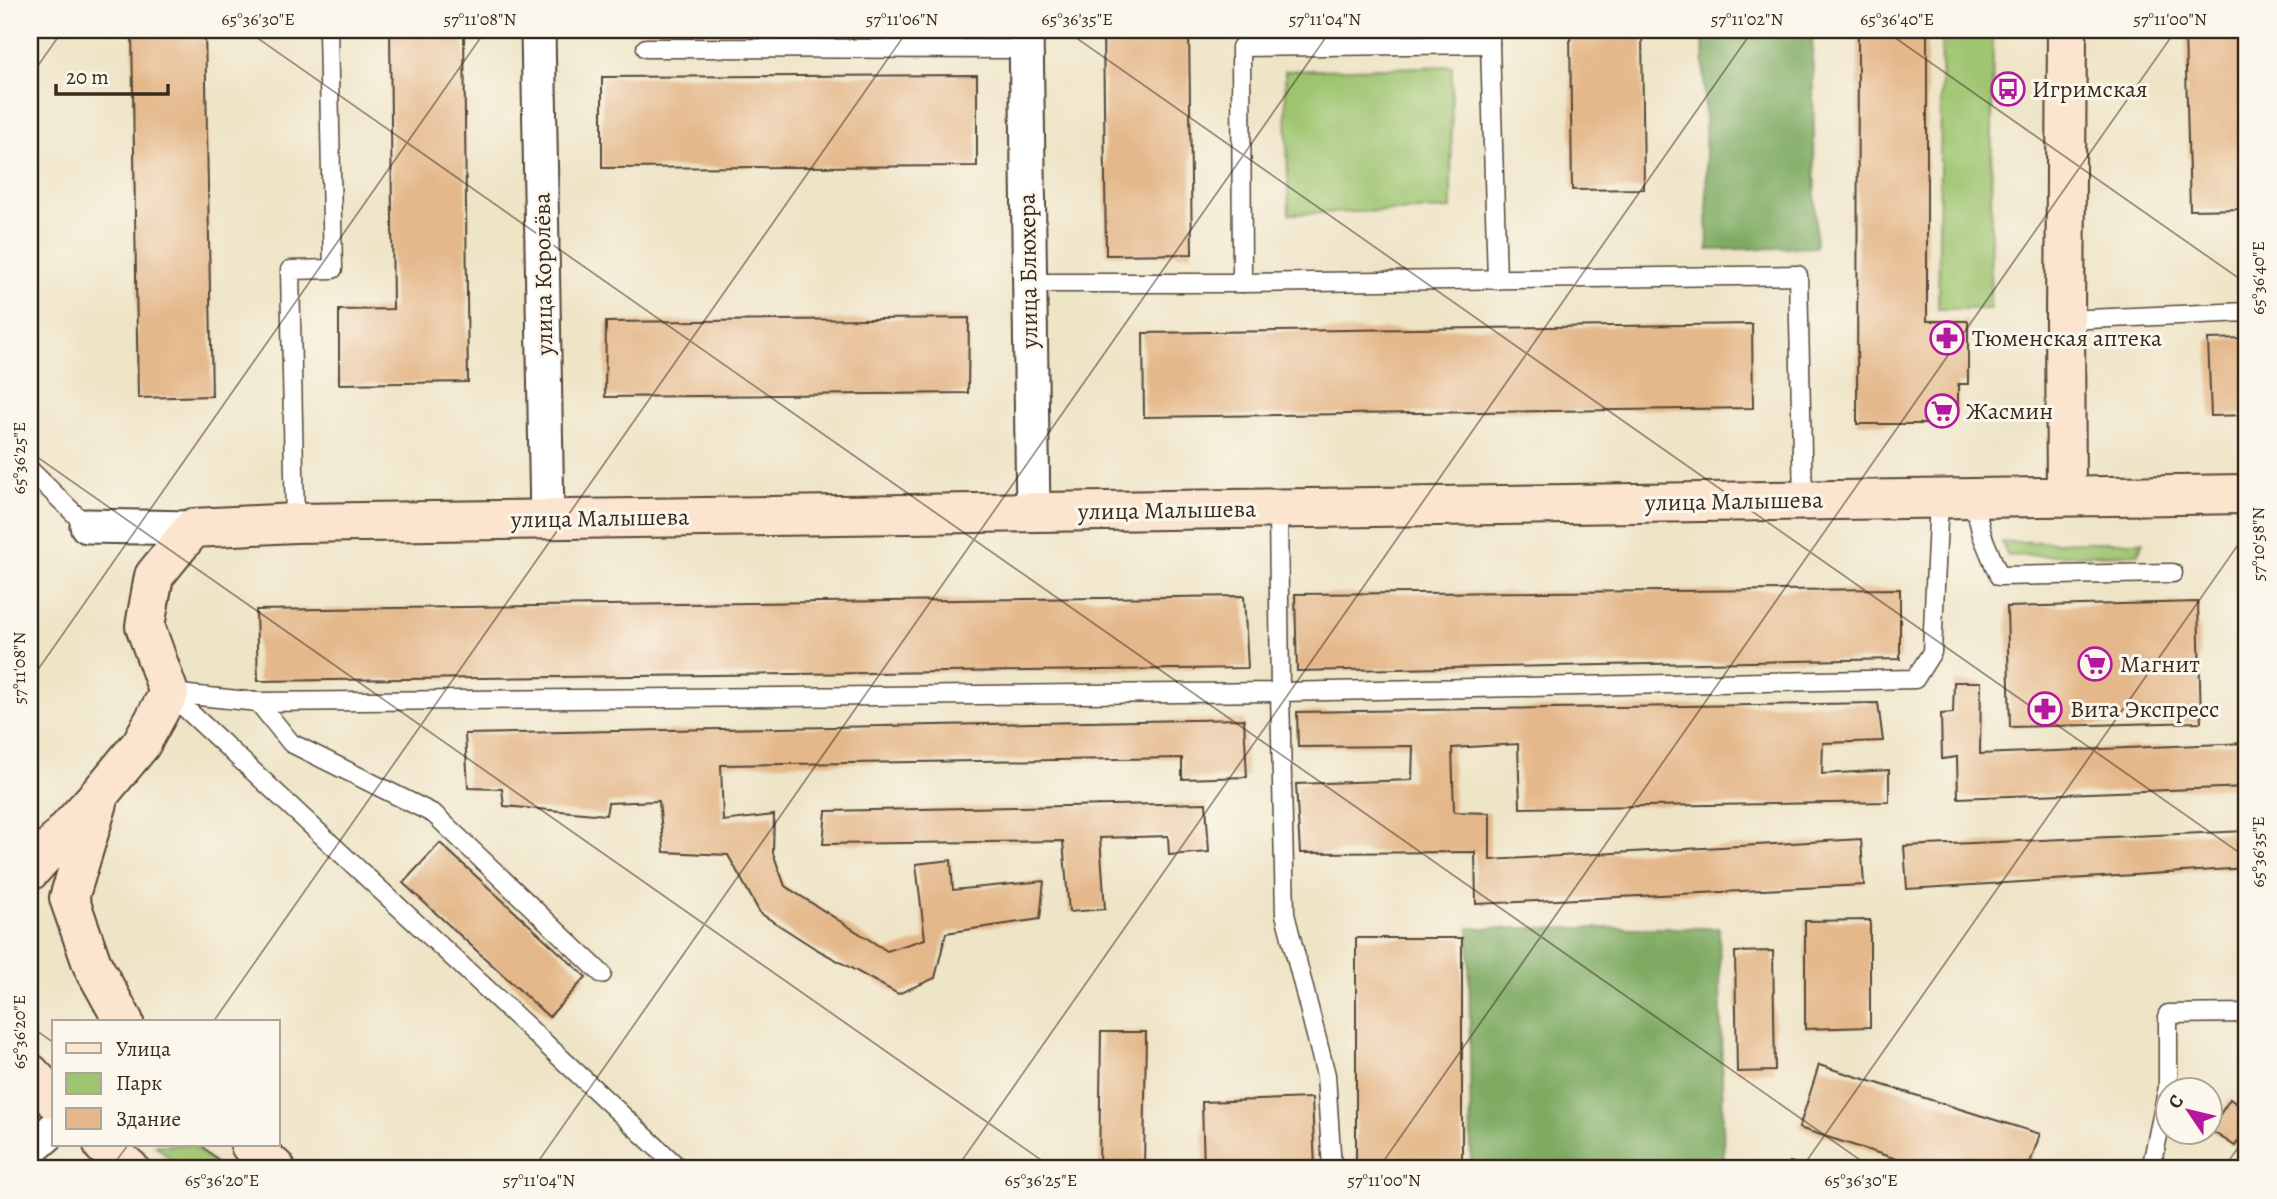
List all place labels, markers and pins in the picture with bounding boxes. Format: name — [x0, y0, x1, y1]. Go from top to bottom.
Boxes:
bus stop icon: Игримская — [1989, 70, 2027, 108]
place label: Игримская — [2032, 73, 2148, 105]
pharmacy icon: Тюменская аптека — [1928, 319, 1966, 357]
place label: Тюменская аптека — [1972, 322, 2162, 354]
supermarket icon: Жасмин — [1923, 392, 1961, 430]
place label: Жасмин — [1966, 395, 2053, 427]
supermarket icon: Магнит — [2076, 645, 2114, 683]
place label: Магнит — [2120, 648, 2200, 680]
pharmacy icon: Вита Экспресс — [2026, 690, 2064, 728]
place label: Вита Экспресс — [2070, 693, 2219, 725]

